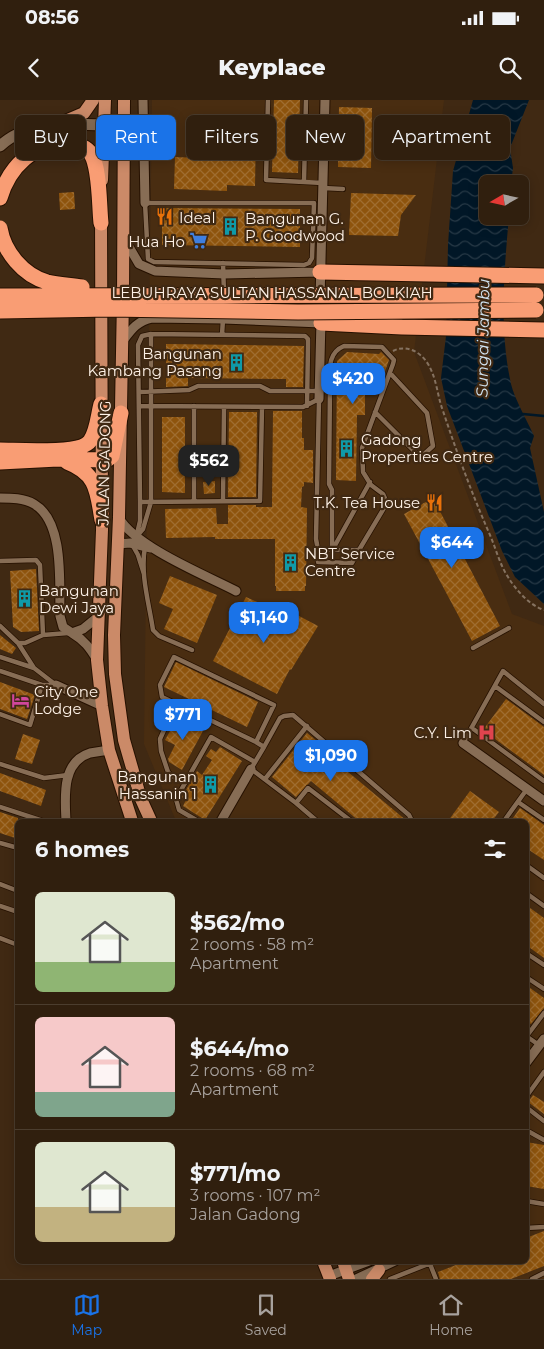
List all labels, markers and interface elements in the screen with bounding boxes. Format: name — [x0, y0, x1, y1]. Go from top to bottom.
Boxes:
text: 08:56 — [25, 6, 79, 29]
icon: back — [20, 54, 48, 82]
text: Keyplace — [218, 54, 326, 81]
icon: search — [496, 54, 524, 82]
chip: Buy — [15, 115, 86, 160]
chip: Rent — [96, 115, 176, 160]
chip: Filters — [186, 115, 276, 160]
chip: New — [286, 115, 364, 160]
chip: Apartment — [374, 115, 510, 160]
north arrow — [479, 175, 529, 225]
map controls — [479, 175, 529, 225]
restaurant icon: Ideal — [155, 207, 175, 227]
place label: Ideal — [179, 208, 215, 227]
place label: Bangunan G. P. Goodwood — [245, 209, 345, 245]
building icon: Bangunan G. P. Goodwood — [221, 217, 241, 237]
supermarket icon: Hua Ho — [189, 231, 209, 251]
place label: Hua Ho — [128, 232, 185, 251]
water label: Sungai Jambu — [472, 278, 494, 398]
street label: LEBUHRAYA SULTAN HASSANAL BOLKIAH — [111, 283, 433, 302]
place label: Bangunan Kambang Pasang — [87, 344, 222, 380]
building icon: Bangunan Kambang Pasang — [226, 352, 246, 372]
pin: $420 — [323, 362, 383, 405]
text: $420 — [332, 369, 374, 388]
street label: JALAN GADONG — [93, 400, 115, 527]
place label: Gadong Properties Centre — [361, 430, 493, 466]
building icon: Gadong Properties Centre — [337, 438, 357, 458]
pin: $562 — [179, 444, 239, 487]
text: $562 — [189, 451, 229, 470]
restaurant icon: T.K. Tea House — [424, 492, 444, 512]
place label: T.K. Tea House — [313, 493, 420, 512]
pin: $644 — [422, 526, 482, 569]
text: $644 — [431, 533, 473, 552]
place label: NBT Service Centre — [305, 544, 395, 580]
building icon: NBT Service Centre — [281, 552, 301, 572]
place label: Bangunan Dewi Jaya — [39, 581, 119, 617]
building icon: Bangunan Dewi Jaya — [15, 589, 35, 609]
pin: $1,140 — [223, 602, 305, 644]
text: $1,140 — [240, 608, 288, 627]
place label: City One Lodge — [34, 682, 98, 718]
hotel icon: City One Lodge — [10, 690, 30, 710]
pin: $771 — [153, 698, 213, 741]
text: $771 — [165, 705, 201, 724]
hospital icon: C.Y. Lim — [476, 722, 496, 742]
place label: C.Y. Lim — [414, 723, 472, 742]
pin: $1,090 — [290, 740, 372, 782]
text: $1,090 — [305, 746, 357, 765]
place label: Bangunan Hassanin 1 — [117, 767, 197, 803]
building icon: Bangunan Hassanin 1 — [201, 775, 221, 795]
icon: filters — [481, 835, 509, 863]
text: 6 homes — [35, 837, 129, 862]
text: $562/mo — [190, 910, 285, 935]
icon: home — [75, 912, 135, 972]
text: 2 rooms · 58 m² — [190, 935, 314, 954]
text: Apartment — [190, 954, 279, 973]
text: $644/mo — [190, 1036, 289, 1061]
icon: home — [75, 1037, 135, 1097]
text: 2 rooms · 68 m² — [190, 1061, 315, 1080]
text: Apartment — [190, 1080, 279, 1099]
text: $771/mo — [190, 1161, 280, 1186]
icon: home — [75, 1162, 135, 1222]
text: 3 rooms · 107 m² — [190, 1186, 320, 1205]
text: Jalan Gadong — [190, 1205, 301, 1224]
tab: Map — [71, 1291, 102, 1339]
tab: Saved — [245, 1291, 287, 1339]
tab: Home — [429, 1291, 473, 1339]

